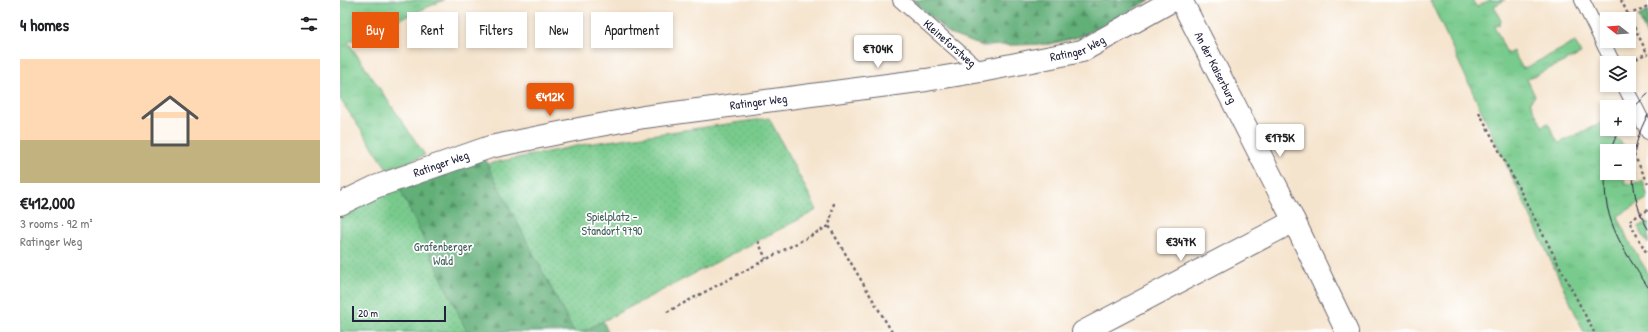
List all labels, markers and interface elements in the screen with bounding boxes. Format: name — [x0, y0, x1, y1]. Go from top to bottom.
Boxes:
chip: Buy — [352, 12, 399, 48]
chip: Rent — [407, 12, 458, 48]
chip: Filters — [466, 12, 527, 48]
chip: New — [535, 12, 583, 48]
chip: Apartment — [591, 12, 673, 48]
north arrow — [1600, 12, 1636, 48]
map controls — [1600, 12, 1636, 180]
text: 4 homes — [20, 13, 69, 36]
icon: filters — [298, 13, 320, 35]
street label: Kleineforstweg — [920, 15, 980, 71]
street label: An der Kaiserburg — [1191, 29, 1241, 106]
street label: Ratinger Weg — [1048, 31, 1108, 65]
pin: €704K — [850, 35, 906, 69]
text: €704K — [863, 39, 893, 57]
button: layers — [1600, 56, 1636, 92]
pin: €412K — [522, 83, 578, 117]
icon: home — [134, 85, 206, 157]
text: €412K — [536, 87, 564, 105]
street label: Ratinger Weg — [729, 89, 788, 114]
button: + — [1600, 100, 1636, 136]
pin: €175K — [1252, 124, 1308, 158]
text: €175K — [1265, 128, 1295, 146]
button: − — [1600, 144, 1636, 180]
street label: Ratinger Weg — [411, 146, 471, 181]
text: €412,000 — [20, 191, 75, 214]
park label: Spielplatz - Standort 9790 — [582, 208, 642, 239]
text: 3 rooms · 92 m² — [20, 214, 92, 232]
pin: €347K — [1153, 228, 1209, 262]
text: Ratinger Weg — [20, 232, 82, 250]
text: €347K — [1166, 232, 1196, 250]
park label: Grafenberger Wald — [414, 238, 473, 269]
scale bar — [352, 304, 446, 323]
text: 20 m — [358, 306, 378, 320]

